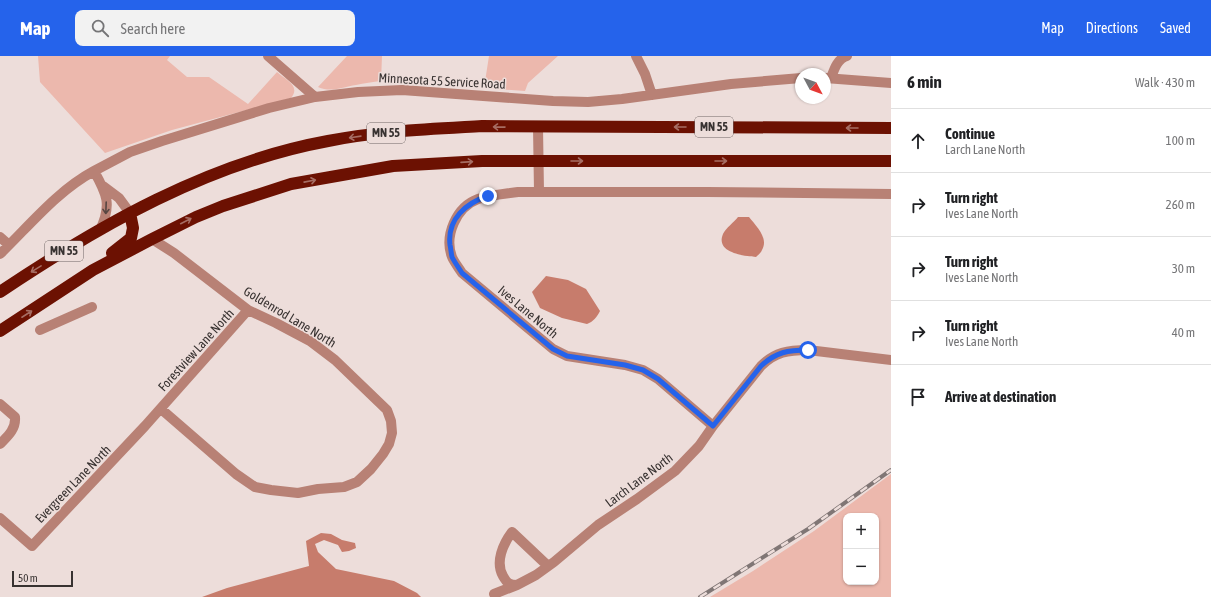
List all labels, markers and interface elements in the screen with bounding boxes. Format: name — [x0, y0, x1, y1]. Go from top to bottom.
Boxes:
search box — [75, 10, 355, 46]
text: Map — [20, 17, 51, 39]
icon: search — [89, 17, 111, 39]
text: Search here — [121, 20, 185, 37]
text: Map — [1041, 20, 1064, 36]
text: Directions — [1086, 20, 1138, 36]
text: Saved — [1160, 20, 1191, 36]
north arrow — [795, 68, 831, 104]
street label: Minnesota 55 Service Road — [378, 70, 506, 92]
text: 6 min — [907, 72, 942, 92]
text: Walk · 430 m — [1135, 75, 1195, 90]
road number: MN 55 — [695, 117, 733, 137]
road number: MN 55 — [367, 123, 405, 143]
one-way arrow — [493, 123, 506, 131]
one-way arrow — [674, 123, 687, 131]
one-way arrow — [846, 124, 859, 132]
text: Continue — [945, 125, 995, 142]
icon: ahead — [907, 130, 929, 152]
one-way arrow — [349, 133, 362, 141]
text: 100 m — [1166, 133, 1195, 148]
text: Larch Lane North — [945, 142, 1025, 157]
one-way arrow — [570, 157, 583, 165]
one-way arrow — [714, 157, 727, 165]
one-way arrow — [460, 158, 473, 165]
one-way arrow — [303, 177, 316, 185]
route end — [479, 187, 497, 205]
text: Turn right — [945, 189, 998, 206]
icon: right — [907, 194, 929, 216]
text: 260 m — [1166, 197, 1195, 212]
one-way arrow — [103, 201, 110, 214]
text: Ives Lane North — [945, 206, 1018, 221]
one-way arrow — [180, 217, 192, 224]
road number: MN 55 — [45, 241, 83, 261]
text: Turn right — [945, 253, 998, 270]
icon: right — [907, 258, 929, 280]
text: 30 m — [1172, 261, 1195, 276]
one-way arrow — [30, 265, 42, 273]
text: Ives Lane North — [945, 270, 1018, 285]
street label: Goldenrod Lane North — [241, 283, 339, 351]
street label: Ives Lane North — [495, 283, 561, 341]
street label: Forestview Lane North — [155, 306, 237, 394]
one-way arrow — [21, 309, 33, 317]
text: Turn right — [945, 317, 998, 334]
icon: right — [907, 322, 929, 344]
text: 40 m — [1172, 325, 1195, 340]
text: Ives Lane North — [945, 334, 1018, 349]
route start — [799, 341, 817, 359]
icon: arrive — [907, 386, 929, 408]
text: Arrive at destination — [945, 388, 1056, 405]
street label: Evergreen Lane North — [32, 442, 114, 526]
street label: Larch Lane North — [602, 450, 676, 510]
map controls — [843, 513, 879, 585]
button: + — [843, 513, 879, 549]
button: − — [843, 549, 879, 585]
scale bar — [12, 569, 73, 588]
text: 50 m — [18, 572, 38, 584]

